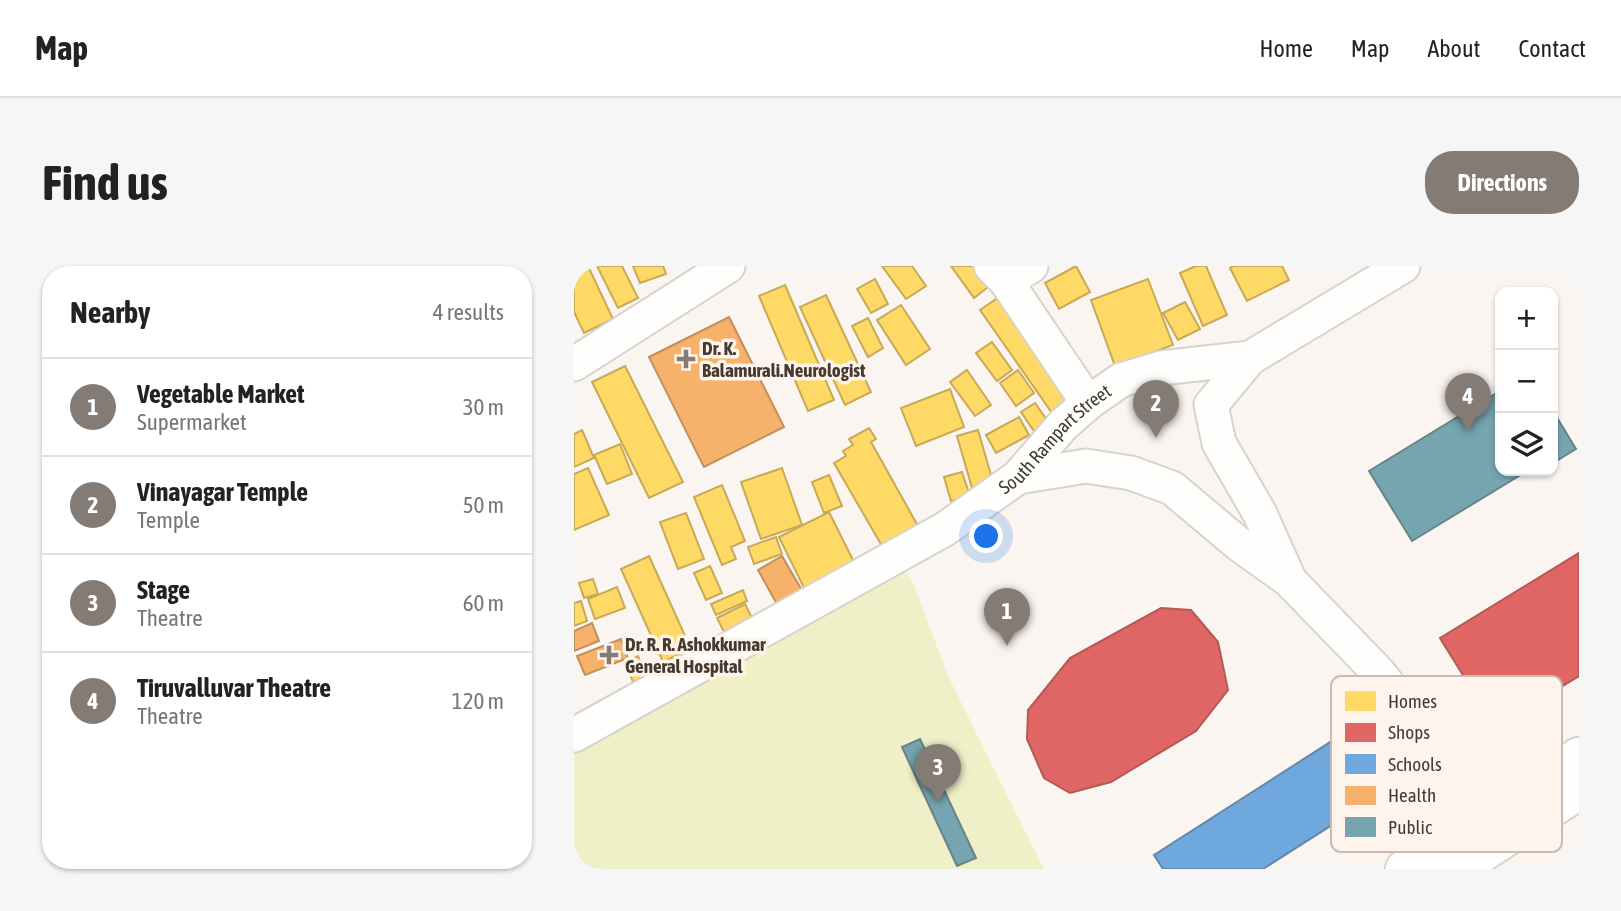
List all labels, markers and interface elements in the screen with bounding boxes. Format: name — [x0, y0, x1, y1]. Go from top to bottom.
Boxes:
text: Map — [35, 29, 88, 67]
text: Home — [1259, 35, 1313, 62]
text: Map — [1351, 35, 1389, 62]
text: About — [1427, 35, 1480, 62]
text: Contact — [1518, 35, 1586, 62]
button: Directions — [1425, 151, 1579, 214]
text: Find us — [42, 154, 168, 210]
map controls — [1495, 287, 1558, 476]
button: + — [1495, 287, 1558, 350]
text: Nearby — [70, 295, 150, 329]
text: 4 results — [433, 299, 504, 325]
place label: Dr. K. Balamurali.Neurologist — [702, 337, 866, 381]
marker: Dr. K. Balamurali.Neurologist — [676, 349, 696, 369]
button: − — [1495, 350, 1558, 413]
pin: 4 — [1445, 373, 1491, 431]
text: Vegetable Market — [137, 379, 305, 409]
street label: South Rampart Street — [994, 380, 1115, 498]
pin: 2 — [1133, 380, 1179, 438]
text: 1 — [88, 394, 98, 420]
text: 30 m — [463, 394, 504, 420]
text: Supermarket — [137, 409, 247, 435]
button: layers — [1495, 413, 1558, 476]
text: Vinayagar Temple — [137, 477, 308, 507]
text: 2 — [88, 492, 98, 518]
text: 50 m — [463, 492, 504, 518]
text: Temple — [137, 507, 200, 533]
your location — [969, 519, 1003, 553]
text: Stage — [137, 575, 190, 605]
pin: 1 — [984, 588, 1030, 646]
text: 3 — [88, 590, 98, 616]
text: 60 m — [463, 590, 504, 616]
text: Theatre — [137, 605, 203, 631]
place label: Dr. R. R. Ashokkumar General Hospital — [625, 633, 766, 677]
marker: Dr. R. R. Ashokkumar General Hospital — [599, 645, 619, 665]
text: Tiruvalluvar Theatre — [137, 673, 331, 703]
legend — [1331, 676, 1562, 852]
text: 4 — [88, 688, 98, 714]
text: 120 m — [452, 688, 504, 714]
text: Homes — [1388, 690, 1437, 712]
text: Theatre — [137, 703, 203, 729]
text: Shops — [1388, 721, 1430, 743]
pin: 3 — [915, 744, 961, 802]
text: Schools — [1388, 753, 1442, 775]
text: Health — [1388, 784, 1436, 806]
text: Public — [1388, 816, 1433, 838]

